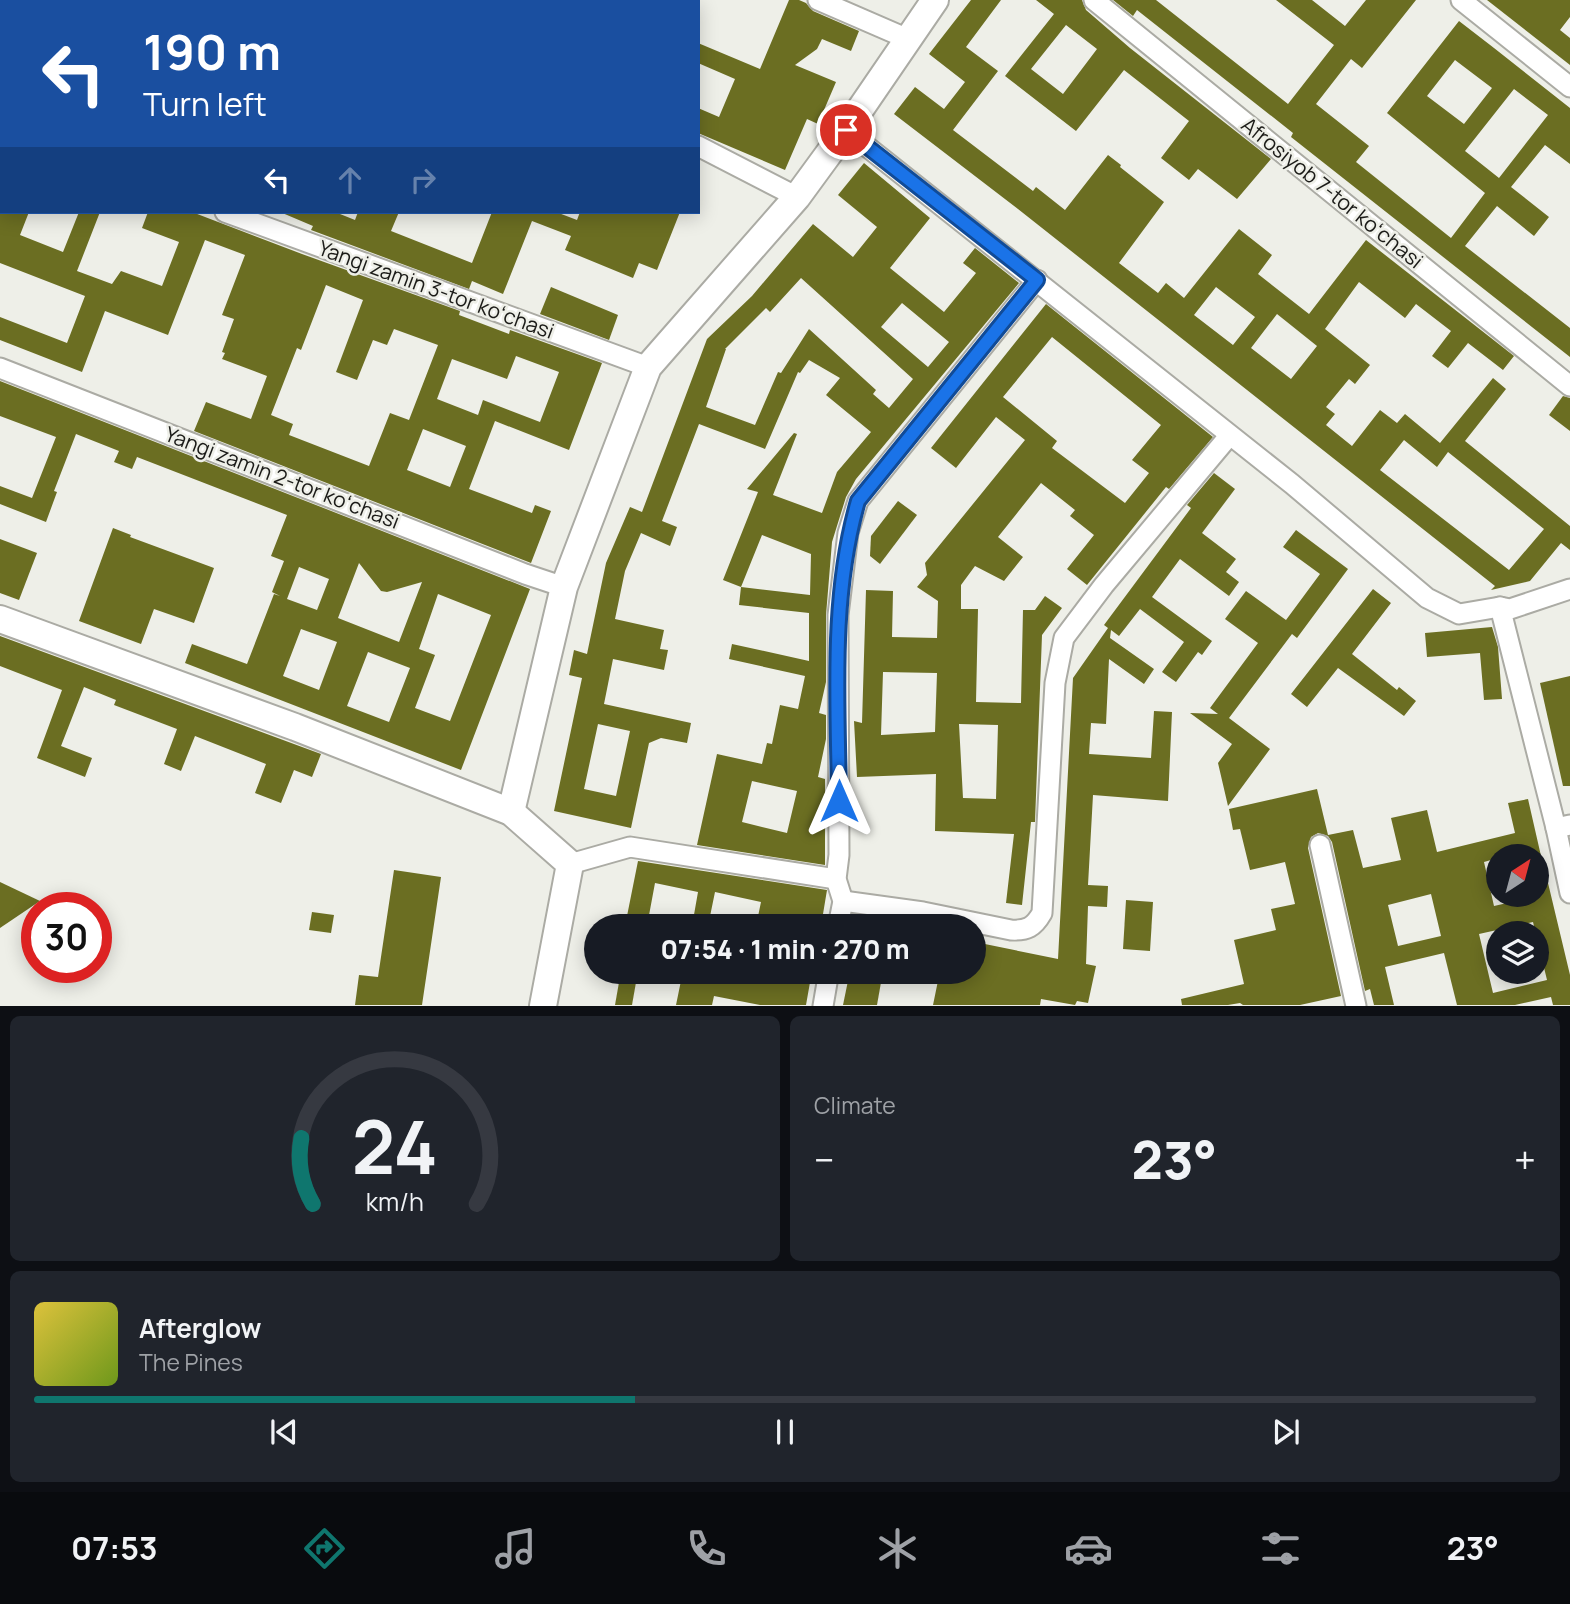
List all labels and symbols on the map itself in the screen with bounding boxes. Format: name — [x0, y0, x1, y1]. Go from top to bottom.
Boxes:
pin — [816, 100, 876, 160]
street label: Afrosiyob 7-tor koʻchasi — [1236, 110, 1429, 274]
street label: Yangi zamin 3-tor koʻchasi — [315, 233, 558, 345]
street label: Yangi zamin 2-tor koʻchasi — [161, 419, 404, 535]
position arrow — [802, 764, 876, 838]
north arrow — [1486, 844, 1549, 906]
speed limit sign: 30 — [21, 892, 112, 983]

